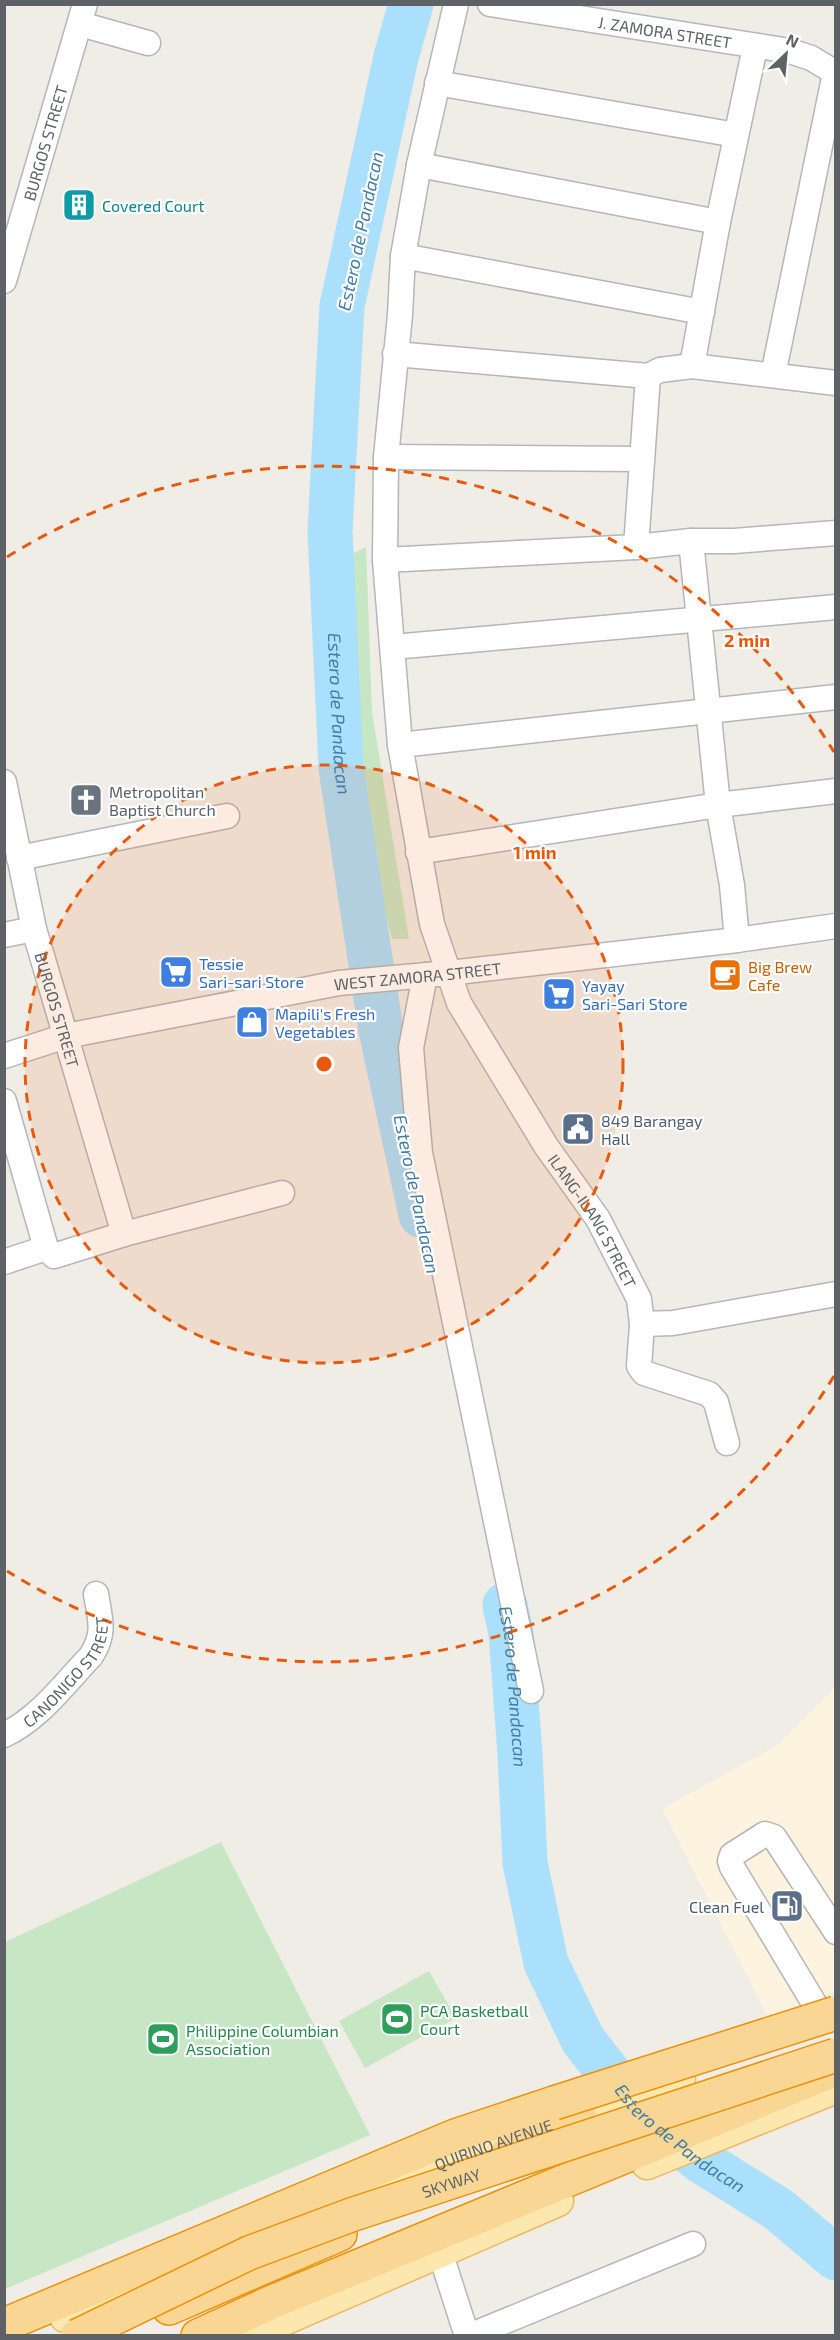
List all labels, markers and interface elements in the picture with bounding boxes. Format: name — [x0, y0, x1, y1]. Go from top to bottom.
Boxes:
street label: J. ZAMORA STREET — [597, 12, 733, 51]
north arrow — [756, 24, 816, 84]
text: N — [783, 29, 802, 51]
street label: BURGOS STREET — [19, 83, 70, 203]
water label: Estero de Pandacan — [332, 150, 388, 312]
building icon: Covered Court — [61, 187, 97, 223]
place label: Covered Court — [102, 196, 204, 215]
text: 2 min — [724, 629, 770, 651]
water label: Estero de Pandacan — [324, 632, 356, 796]
church icon: Metropolitan Baptist Church — [68, 782, 104, 818]
place label: Metropolitan Baptist Church — [109, 782, 216, 819]
text: 1 min — [513, 841, 557, 863]
street label: BURGOS STREET — [32, 950, 84, 1069]
supermarket icon: Tessie Sari-sari Store — [158, 954, 194, 990]
place label: Tessie Sari-sari Store — [199, 954, 304, 991]
cafe icon: Big Brew Cafe — [707, 957, 743, 993]
place label: Big Brew Cafe — [748, 957, 812, 994]
street label: WEST ZAMORA STREET — [333, 958, 502, 993]
supermarket icon: Yayay Sari-Sari Store — [541, 976, 577, 1012]
place label: Yayay Sari-Sari Store — [582, 976, 688, 1013]
shop icon: Mapili's Fresh Vegetables — [234, 1004, 270, 1040]
place label: Mapili's Fresh Vegetables — [275, 1004, 375, 1041]
centre of rings — [314, 1054, 334, 1074]
public building icon: 849 Barangay Hall — [560, 1111, 596, 1147]
place label: 849 Barangay Hall — [601, 1111, 703, 1148]
water label: Estero de Pandacan — [389, 1113, 445, 1275]
street label: ILANG-ILANG STREET — [545, 1150, 641, 1291]
water label: Estero de Pandacan — [494, 1604, 532, 1768]
street label: CANONIGO STREET — [19, 1615, 110, 1730]
fuel station icon: Clean Fuel — [769, 1888, 805, 1924]
place label: Clean Fuel — [689, 1897, 764, 1916]
sports icon: PCA Basketball Court — [379, 2001, 415, 2037]
place label: PCA Basketball Court — [420, 2001, 529, 2038]
sports icon: Philippine Columbian Association — [145, 2021, 181, 2057]
place label: Philippine Columbian Association — [186, 2021, 339, 2058]
water label: Estero de Pandacan — [610, 2079, 749, 2197]
street label: QUIRINO AVENUE — [431, 2114, 555, 2174]
street label: SKYWAY — [419, 2164, 483, 2201]

